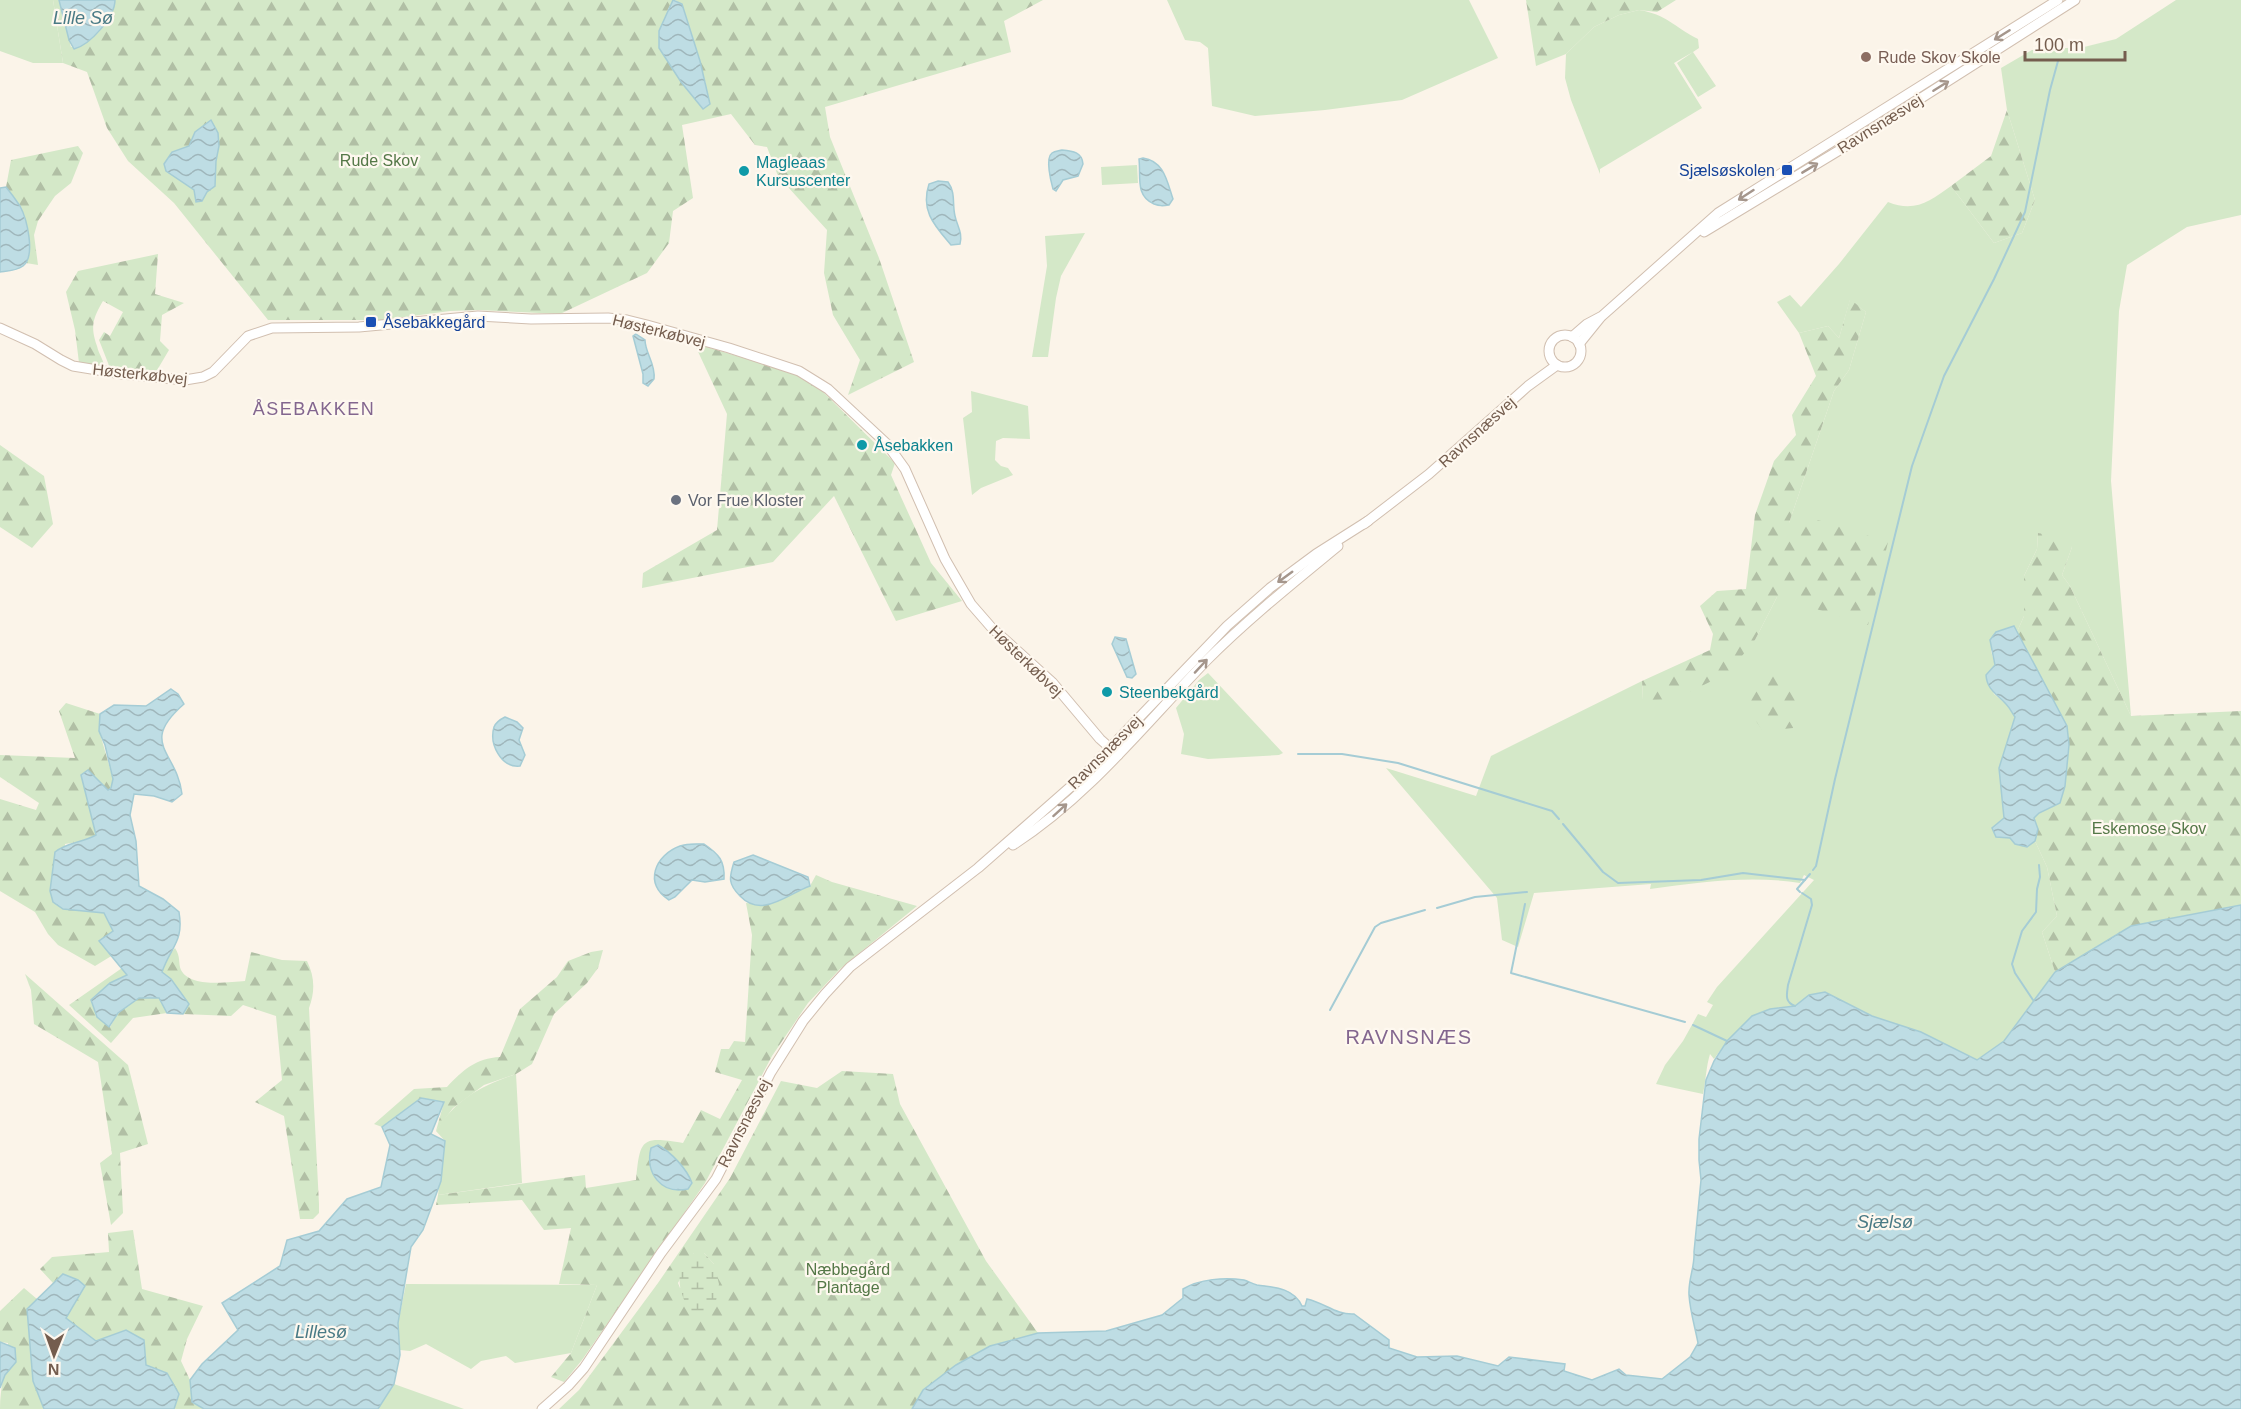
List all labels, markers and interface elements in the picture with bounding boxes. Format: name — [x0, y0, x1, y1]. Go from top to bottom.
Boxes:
water label: Lille Sø — [53, 8, 113, 28]
scale bar — [2025, 24, 2126, 62]
one-way arrow — [1994, 29, 2011, 41]
text: 100 m — [2034, 35, 2084, 55]
place label: Rude Skov Skole — [1878, 49, 2001, 66]
marker: Rude Skov Skole — [1859, 50, 1873, 64]
one-way arrow — [1932, 80, 1949, 92]
street label: Ravnsnæsvej — [1834, 91, 1926, 157]
park label: Rude Skov — [340, 152, 418, 169]
place label: Magleaas Kursuscenter — [756, 154, 851, 189]
place label: Sjælsøskolen — [1679, 162, 1775, 179]
one-way arrow — [1801, 162, 1818, 174]
marker: Sjælsøskolen — [1780, 163, 1794, 177]
marker: Magleaas Kursuscenter — [737, 164, 751, 178]
one-way arrow — [1738, 190, 1755, 202]
street label: Høsterkøbvej — [611, 311, 707, 351]
place label: Åsebakkegård — [383, 313, 485, 331]
marker: Åsebakkegård — [364, 315, 378, 329]
street label: Høsterkøbvej — [92, 361, 188, 387]
street label: Ravnsnæsvej — [1435, 393, 1519, 471]
district label: ÅSEBAKKEN — [253, 399, 375, 419]
place label: Åsebakken — [874, 436, 953, 454]
marker: Åsebakken — [855, 438, 869, 452]
place label: Vor Frue Kloster — [688, 492, 804, 509]
marker: Vor Frue Kloster — [669, 493, 683, 507]
one-way arrow — [1277, 571, 1293, 583]
street label: Høsterkøbvej — [986, 622, 1066, 700]
one-way arrow — [1194, 659, 1209, 674]
place label: Steenbekgård — [1119, 684, 1219, 701]
marker: Steenbekgård — [1100, 685, 1114, 699]
street label: Ravnsnæsvej — [1065, 712, 1145, 792]
one-way arrow — [1052, 803, 1067, 817]
park label: Eskemose Skov — [2092, 820, 2206, 837]
district label: RAVNSNÆS — [1345, 1026, 1473, 1048]
street label: Ravnsnæsvej — [714, 1076, 774, 1170]
water label: Sjælsø — [1857, 1212, 1913, 1232]
park label: Næbbegård Plantage — [806, 1261, 890, 1296]
water label: Lillesø — [295, 1322, 347, 1342]
north arrow — [24, 1325, 84, 1385]
text: N — [48, 1361, 60, 1378]

